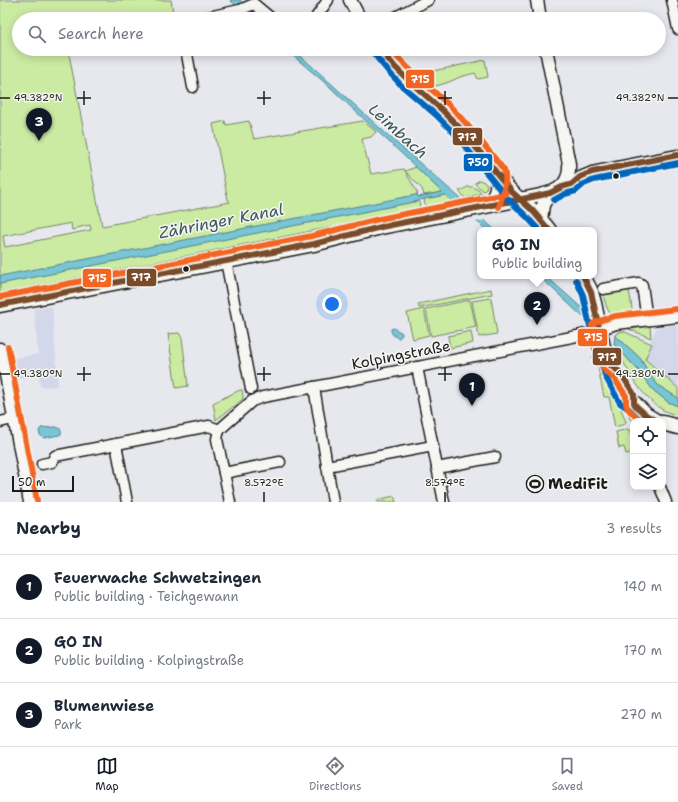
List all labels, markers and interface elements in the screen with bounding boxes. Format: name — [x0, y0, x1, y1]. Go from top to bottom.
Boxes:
search box — [12, 12, 666, 56]
icon: search — [26, 23, 48, 45]
text: Search here — [58, 24, 144, 44]
line badge: 715 — [405, 69, 435, 89]
text: 715 — [410, 72, 430, 87]
text: 49.382°N — [14, 91, 62, 104]
text: 49.382°N — [616, 91, 664, 104]
water label: Leimbach — [364, 99, 432, 163]
pin: 3 — [26, 108, 52, 141]
line badge: 717 — [452, 127, 483, 146]
text: 717 — [457, 130, 477, 145]
line badge: 750 — [463, 153, 493, 172]
text: 750 — [467, 155, 489, 170]
unlabelled marker — [611, 171, 621, 181]
water label: Zähringer Kanal — [157, 199, 285, 243]
popup — [477, 227, 597, 279]
text: GO IN — [492, 235, 540, 255]
text: Public building — [492, 255, 582, 272]
unlabelled marker — [181, 264, 191, 274]
line badge: 715 — [82, 268, 112, 288]
line badge: 717 — [126, 268, 157, 287]
text: 717 — [131, 270, 151, 285]
text: 715 — [87, 271, 107, 286]
pin: 2 — [524, 292, 550, 325]
your location — [322, 294, 342, 314]
line badge: 715 — [577, 328, 608, 347]
text: 715 — [583, 330, 603, 345]
street label: Kolpingstraße — [350, 336, 452, 374]
line badge: 717 — [592, 347, 622, 366]
text: 717 — [597, 350, 617, 365]
text: 49.380°N — [13, 367, 63, 380]
text: 49.380°N — [615, 367, 665, 380]
pin: 1 — [459, 373, 485, 406]
map controls — [630, 418, 666, 490]
button: locate — [630, 418, 666, 454]
button: layers — [630, 454, 666, 490]
scale bar — [12, 474, 74, 493]
sports icon: MediFit — [525, 474, 545, 494]
place label: MediFit — [548, 474, 608, 494]
text: 50 m — [18, 475, 46, 490]
text: 8.572°E — [244, 476, 284, 489]
text: 8.574°E — [425, 476, 465, 489]
text: Nearby — [16, 517, 81, 539]
text: 3 results — [606, 520, 662, 537]
text: Feuerwache Schwetzingen — [54, 568, 261, 588]
text: 1 — [26, 578, 32, 595]
text: 140 m — [623, 578, 662, 595]
text: Public building · Teichgewann — [54, 588, 239, 605]
text: GO IN — [54, 632, 103, 652]
text: 2 — [24, 642, 34, 659]
text: 170 m — [624, 642, 662, 659]
text: Public building · Kolpingstraße — [54, 652, 244, 669]
text: Blumenwiese — [54, 696, 154, 716]
text: 3 — [24, 706, 34, 723]
text: 270 m — [620, 706, 662, 723]
text: Park — [54, 716, 82, 733]
tab: Map — [95, 755, 119, 794]
tab: Directions — [309, 755, 361, 794]
tab: Saved — [552, 755, 583, 794]

